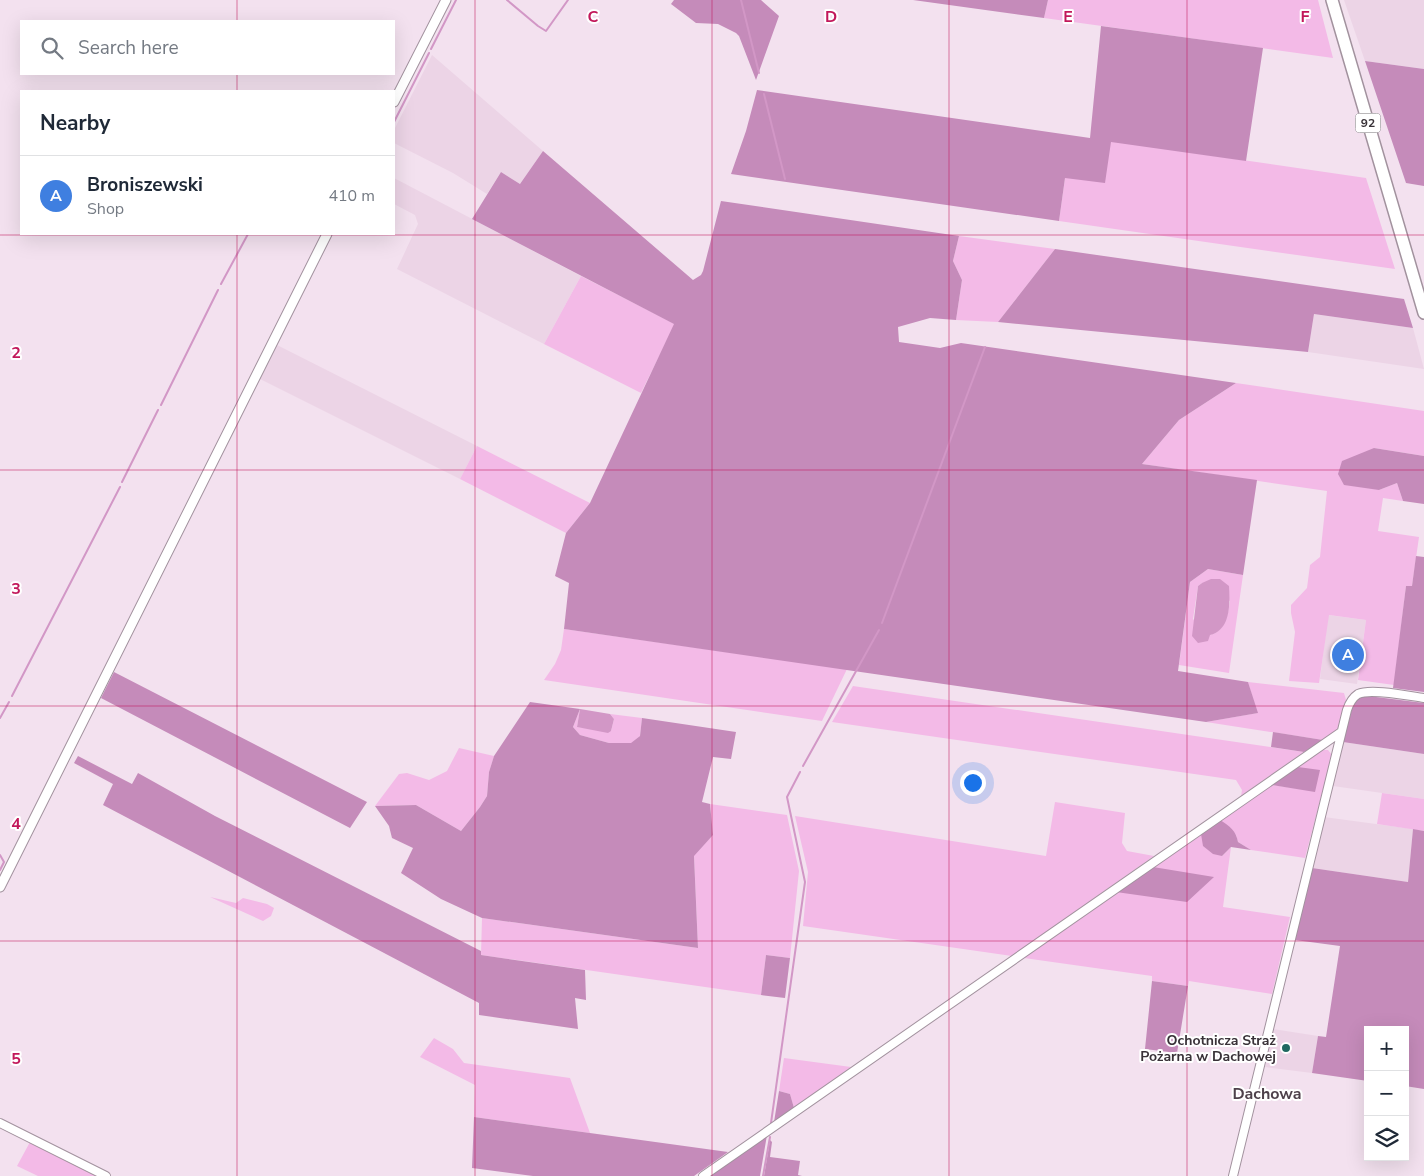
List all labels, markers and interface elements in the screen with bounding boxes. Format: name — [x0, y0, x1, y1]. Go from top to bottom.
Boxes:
text: C — [588, 6, 599, 28]
text: D — [825, 6, 837, 28]
text: E — [1063, 6, 1073, 28]
text: F — [1301, 6, 1310, 28]
search box — [20, 20, 395, 75]
icon: search — [38, 34, 66, 62]
text: Search here — [78, 35, 179, 61]
text: Nearby — [40, 109, 110, 137]
road number: 92 — [1356, 114, 1380, 132]
text: Broniszewski — [87, 172, 203, 198]
text: A — [50, 185, 62, 207]
text: 410 m — [328, 185, 375, 207]
text: Shop — [87, 198, 124, 220]
text: 2 — [11, 342, 21, 364]
text: 3 — [11, 578, 21, 600]
pin: A — [1332, 636, 1364, 674]
your location — [960, 770, 986, 796]
text: 4 — [11, 813, 21, 835]
map controls — [1364, 1026, 1409, 1161]
button: + — [1364, 1026, 1409, 1071]
place label: Ochotnicza Straż Pożarna w Dachowej — [1140, 1031, 1276, 1066]
marker: Ochotnicza Straż Pożarna w Dachowej — [1280, 1042, 1292, 1054]
text: 5 — [11, 1048, 21, 1070]
button: − — [1364, 1071, 1409, 1116]
district label: Dachowa — [1232, 1083, 1302, 1105]
button: layers — [1364, 1116, 1409, 1161]

